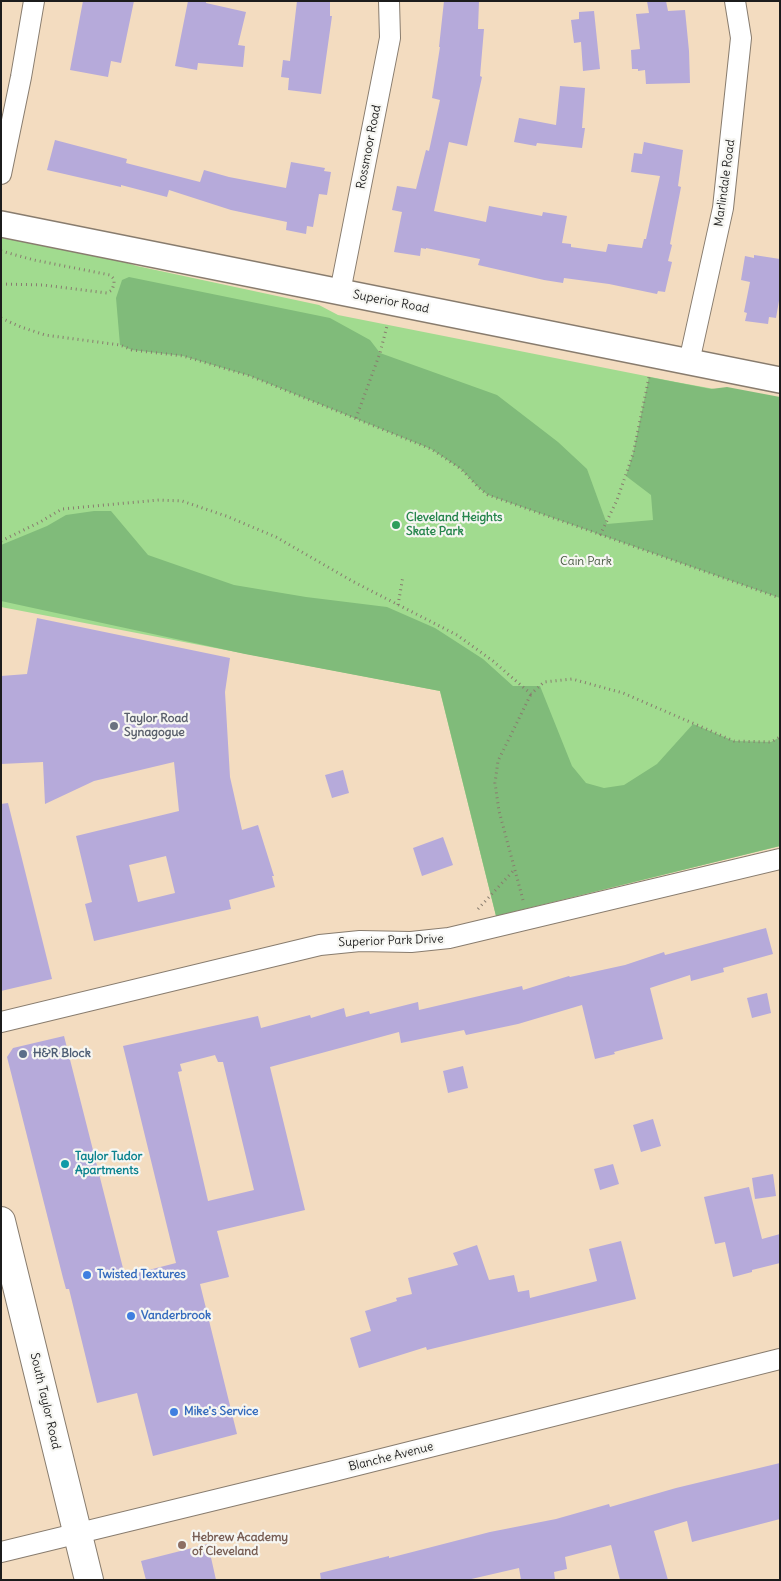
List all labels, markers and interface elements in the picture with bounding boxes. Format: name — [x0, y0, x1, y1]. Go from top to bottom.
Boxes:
street label: Rossmoor Road — [354, 104, 384, 190]
street label: Marlindale Road — [712, 139, 738, 227]
street label: Superior Road — [352, 288, 430, 316]
place label: Cleveland Heights Skate Park — [406, 511, 502, 539]
marker: Cleveland Heights Skate Park — [390, 519, 402, 531]
park label: Cain Park — [560, 555, 612, 569]
place label: Taylor Road Synagogue — [124, 712, 188, 740]
marker: Taylor Road Synagogue — [108, 720, 120, 732]
street label: Superior Park Drive — [338, 932, 444, 950]
place label: H&R Block — [33, 1047, 91, 1061]
marker: H&R Block — [17, 1048, 29, 1060]
place label: Taylor Tudor Apartments — [75, 1150, 142, 1178]
marker: Taylor Tudor Apartments — [59, 1158, 71, 1170]
place label: Twisted Textures — [97, 1268, 186, 1282]
marker: Twisted Textures — [81, 1269, 93, 1281]
place label: Vanderbrook — [141, 1309, 211, 1323]
marker: Vanderbrook — [125, 1310, 137, 1322]
street label: South Taylor Road — [27, 1351, 63, 1451]
place label: Mike's Service — [184, 1405, 258, 1419]
marker: Mike's Service — [168, 1406, 180, 1418]
street label: Blanche Avenue — [347, 1439, 435, 1475]
place label: Hebrew Academy of Cleveland — [192, 1531, 288, 1559]
marker: Hebrew Academy of Cleveland — [176, 1539, 188, 1551]

